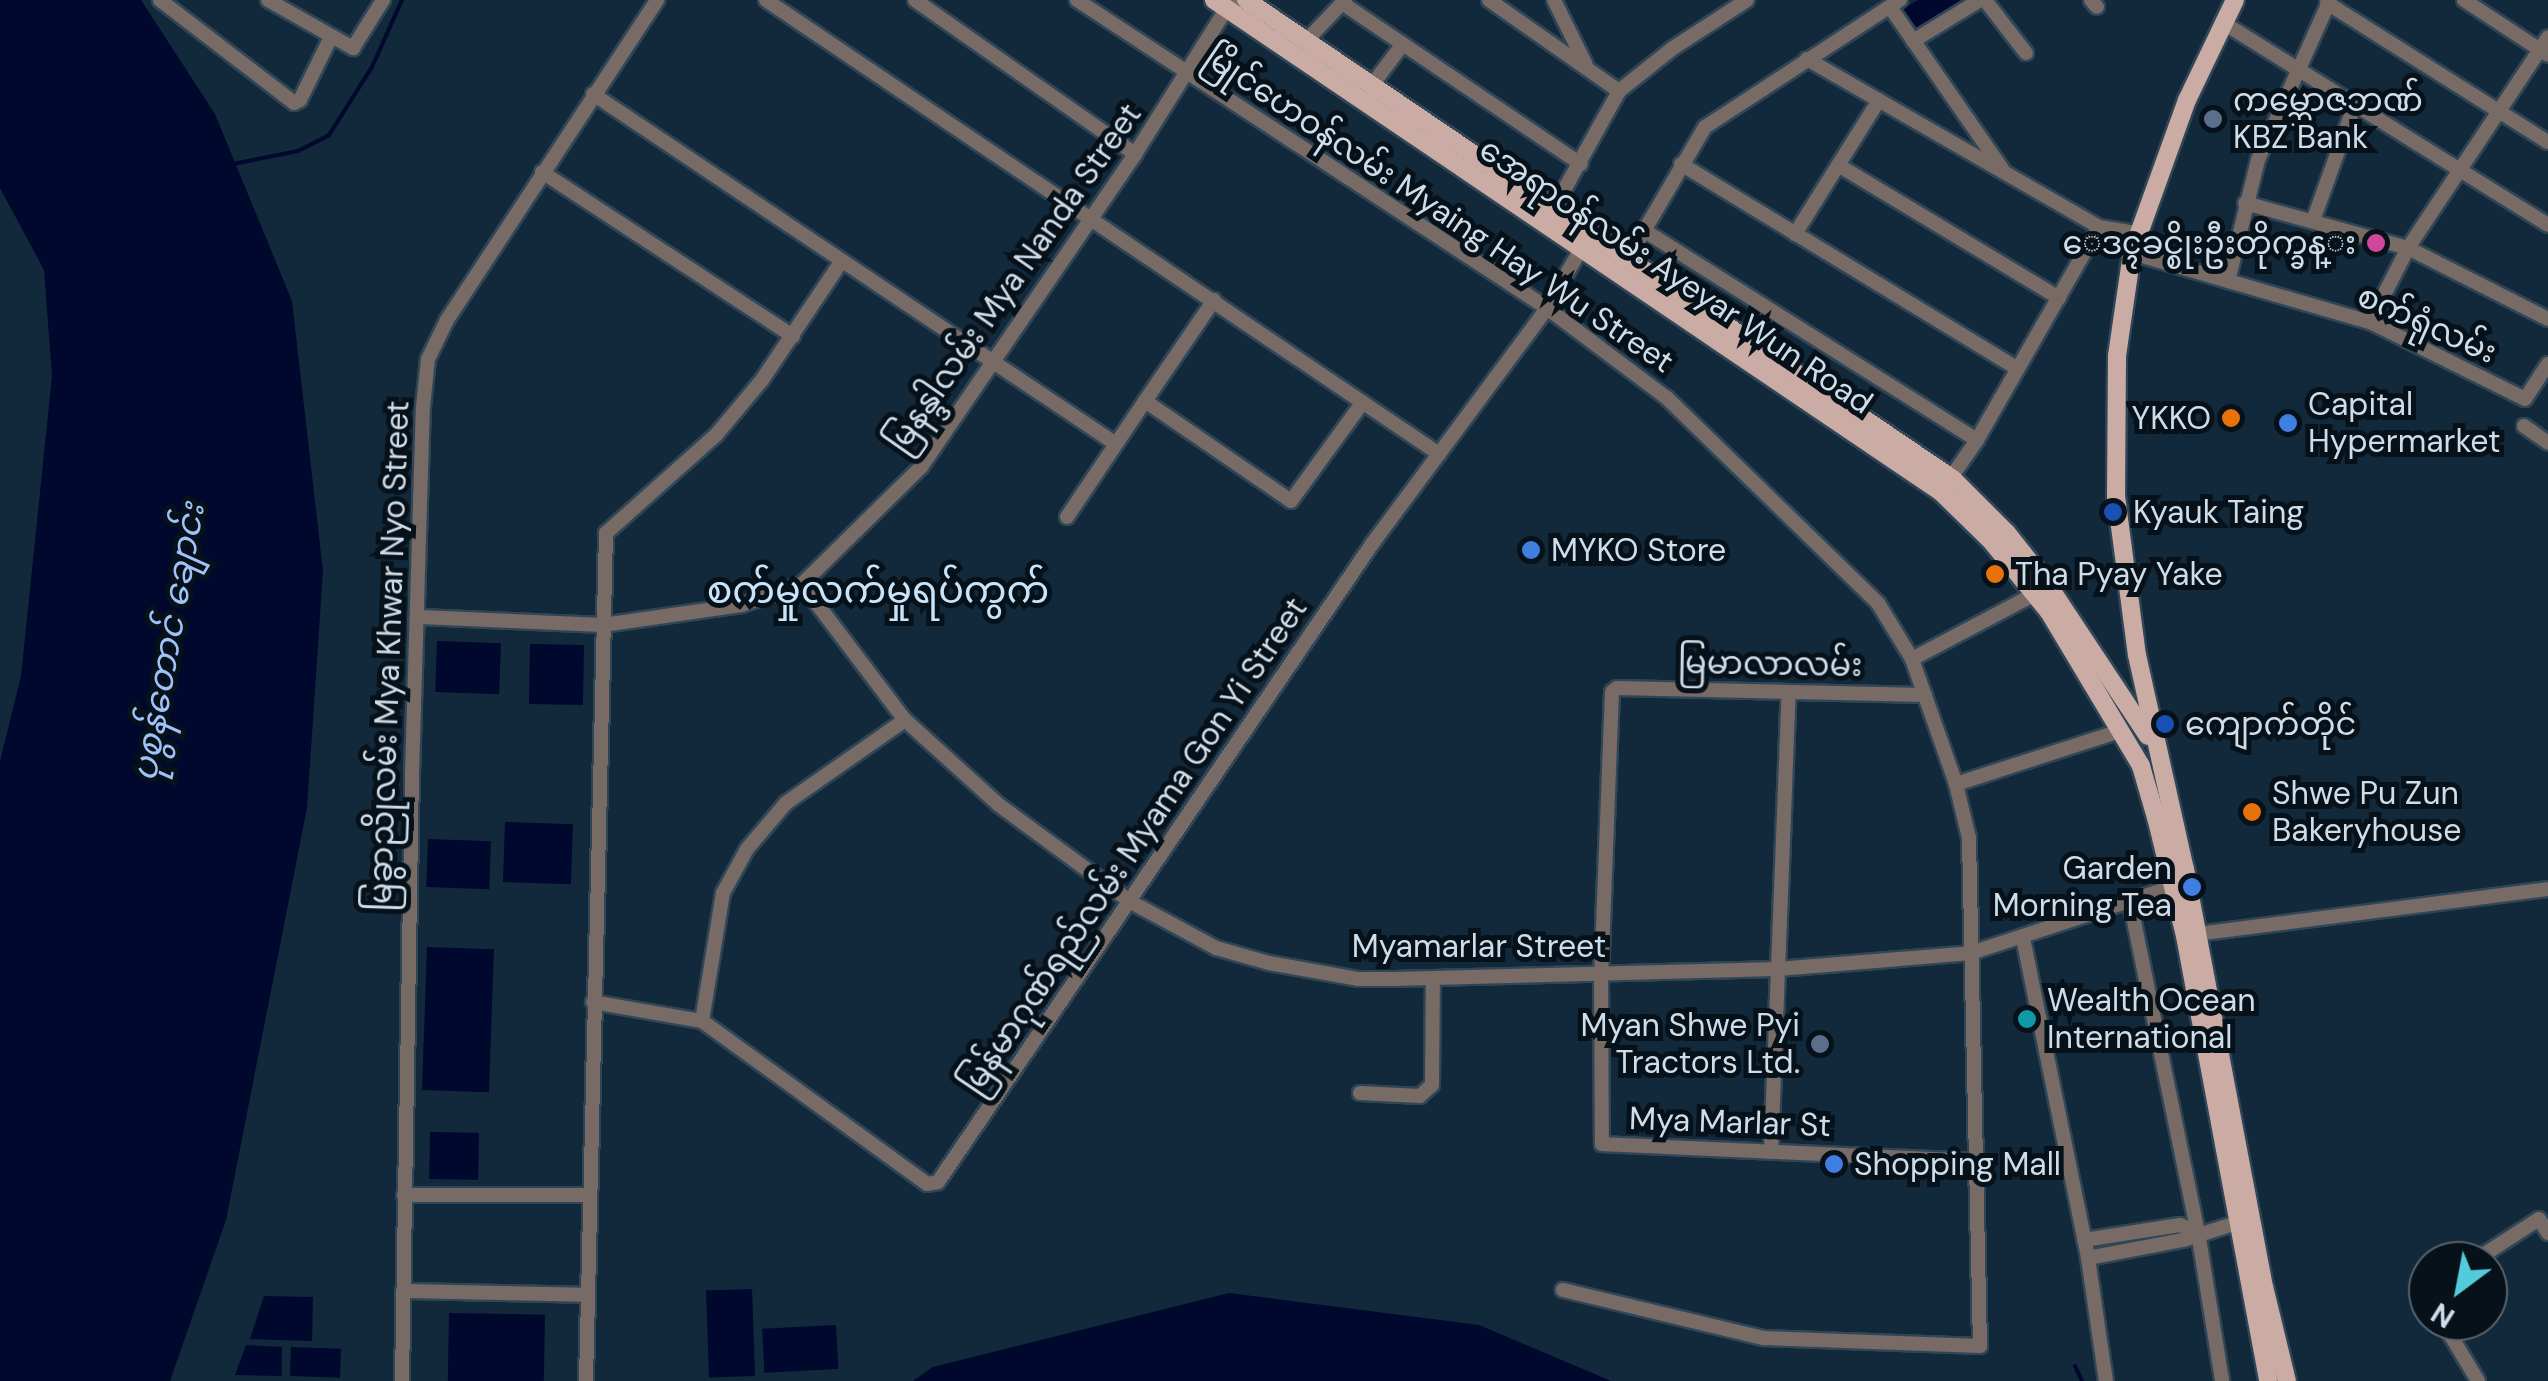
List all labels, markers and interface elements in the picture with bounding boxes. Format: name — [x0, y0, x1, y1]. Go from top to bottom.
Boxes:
street label: မြိုင်ဟေဝန်လမ်း Myaing Hay Wu Street — [1197, 37, 1681, 381]
place label: ကမ္ဘောဇဘဏ် KBZ Bank — [2233, 82, 2423, 157]
street label: မြနန္ဒါလမ်း Mya Nanda Street — [879, 96, 1149, 460]
marker: ကမ္ဘောဇဘဏ် KBZ Bank — [2202, 108, 2224, 130]
street label: အေရာဝန်လမ်း Ayeyar Wun Road — [1472, 130, 1880, 422]
place label: ေဒၚခင္စိုးဦးတိုက္ခန္း — [2063, 224, 2356, 262]
marker: ေဒၚခင္စိုးဦးတိုက္ခန္း — [2365, 232, 2387, 254]
street label: စက်ရုံလမ်း — [2352, 276, 2502, 372]
place label: Capital Hypermarket — [2308, 386, 2501, 461]
place label: YKKO — [2132, 399, 2211, 437]
street label: မြခွာညိုလမ်း Mya Khwar Nyo Street — [361, 400, 417, 912]
marker: YKKO — [2220, 407, 2242, 429]
marker: Capital Hypermarket — [2277, 412, 2299, 434]
place label: Kyauk Taing — [2133, 493, 2304, 531]
water label: ပုစွန်တောင် ချောင်း — [123, 500, 213, 784]
marker: Kyauk Taing — [2102, 501, 2124, 523]
place label: MYKO Store — [1551, 531, 1726, 569]
marker: MYKO Store — [1520, 539, 1542, 561]
place label: Tha Pyay Yake — [2015, 555, 2223, 593]
marker: Tha Pyay Yake — [1984, 563, 2006, 585]
district label: စက်မှုလက်မှုရပ်ကွက် — [707, 568, 1049, 614]
street label: မြန်မာဂုဏ်ရည်လမ်း Myama Gon Yi Street — [953, 590, 1315, 1102]
street label: မြမာလာလမ်း — [1677, 643, 1863, 685]
place label: ကျောက်တိုင် — [2185, 705, 2356, 743]
marker: ကျောက်တိုင် — [2154, 713, 2176, 735]
place label: Shwe Pu Zun Bakeryhouse — [2272, 775, 2461, 850]
marker: Shwe Pu Zun Bakeryhouse — [2241, 801, 2263, 823]
place label: Garden Morning Tea — [1993, 850, 2172, 925]
marker: Garden Morning Tea — [2181, 876, 2203, 898]
street label: Myamarlar Street — [1352, 927, 1606, 965]
place label: Wealth Ocean International — [2047, 982, 2256, 1057]
place label: Myan Shwe Pyi Tractors Ltd. — [1581, 1007, 1800, 1082]
marker: Wealth Ocean International — [2016, 1008, 2038, 1030]
marker: Myan Shwe Pyi Tractors Ltd. — [1809, 1033, 1831, 1055]
street label: Mya Marlar St — [1628, 1099, 1832, 1145]
place label: Shopping Mall — [1854, 1145, 2061, 1183]
marker: Shopping Mall — [1823, 1153, 1845, 1175]
north arrow — [2408, 1241, 2508, 1341]
text: N — [2424, 1294, 2461, 1336]

